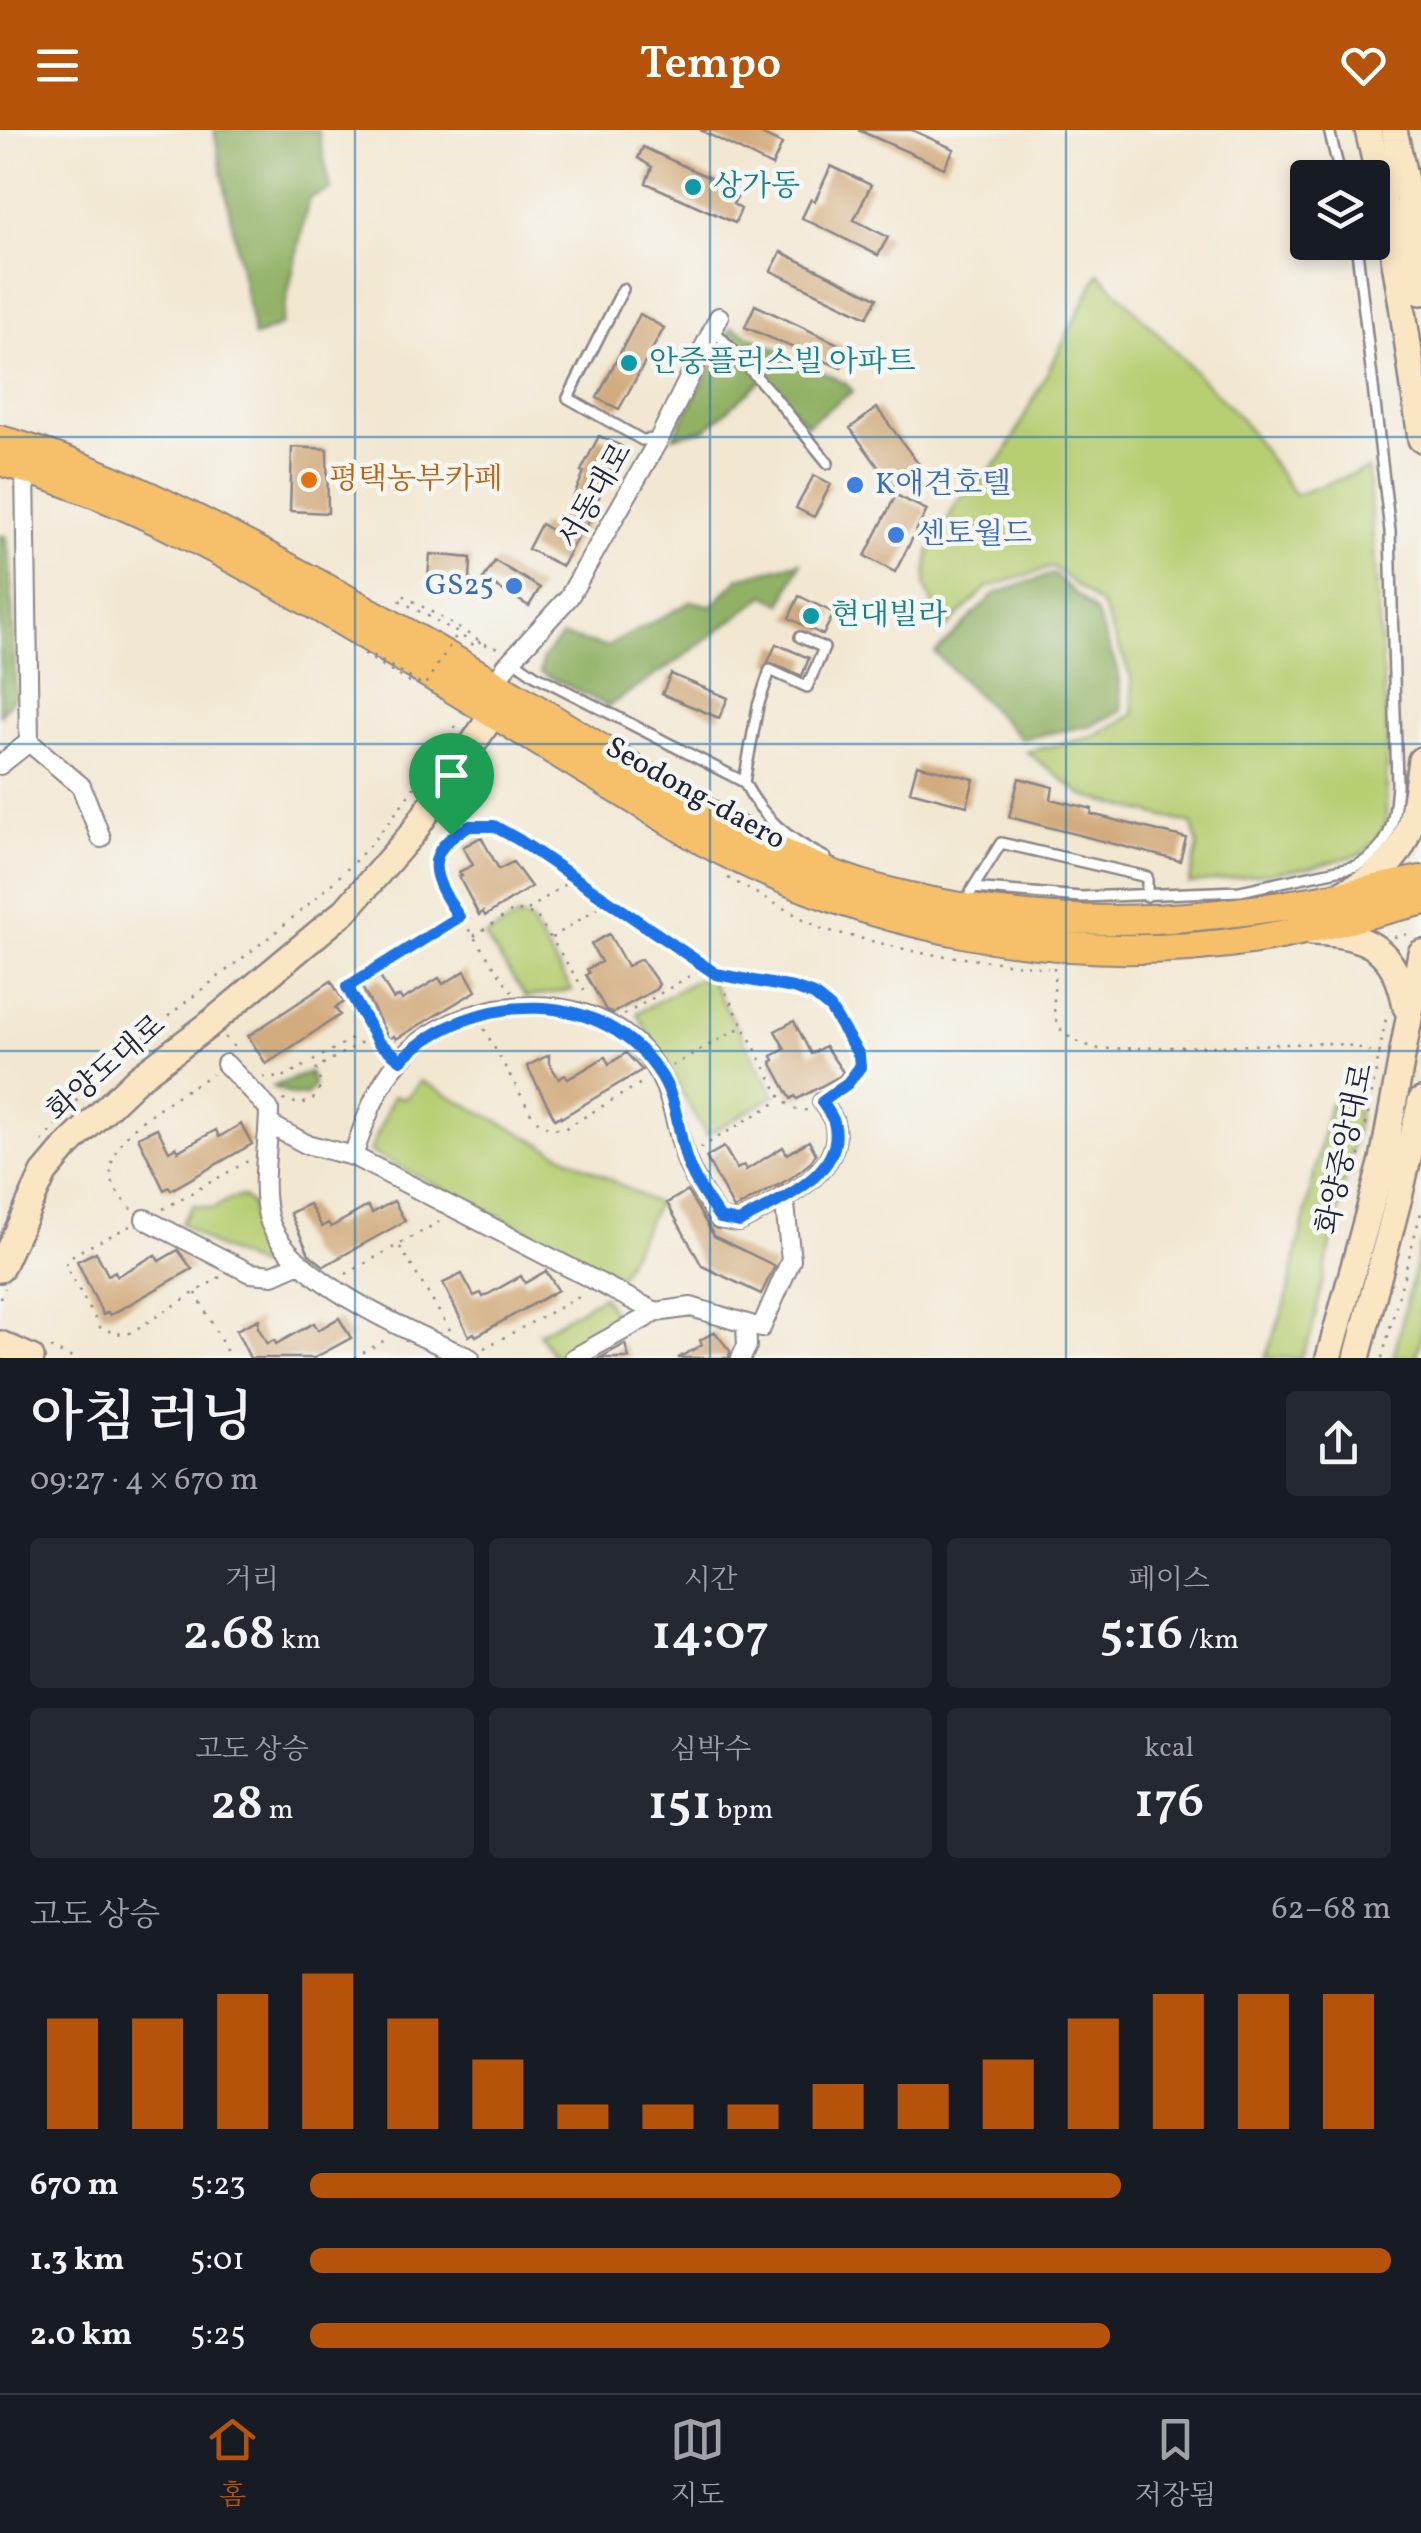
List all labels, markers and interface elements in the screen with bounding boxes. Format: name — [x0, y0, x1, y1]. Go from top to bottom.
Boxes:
text: Tempo — [640, 34, 781, 97]
icon: menu — [30, 38, 85, 93]
icon: heart — [1336, 38, 1391, 93]
map controls — [1290, 160, 1390, 260]
button: layers — [1290, 160, 1390, 260]
place label: 상가동 — [713, 166, 800, 208]
marker: 상가동 — [682, 176, 704, 198]
place label: 안중플러스빌 아파트 — [649, 342, 916, 384]
marker: 안중플러스빌 아파트 — [618, 352, 640, 374]
street label: 서동대로 — [549, 435, 643, 557]
place label: 평택농부카페 — [329, 459, 503, 501]
place label: K애견호텔 — [875, 464, 1011, 506]
marker: 평택농부카페 — [298, 469, 320, 491]
marker: K애견호텔 — [844, 474, 866, 496]
place label: 센토월드 — [916, 514, 1032, 556]
marker: 센토월드 — [885, 524, 907, 546]
place label: GS25 — [425, 565, 494, 607]
marker: GS25 — [503, 575, 525, 597]
place label: 현대빌라 — [831, 595, 947, 637]
marker: 현대빌라 — [800, 605, 822, 627]
street label: Seodong-daero — [597, 727, 793, 861]
pin — [409, 733, 494, 836]
icon: arrive — [424, 748, 479, 803]
street label: 화양도대로 — [39, 1006, 175, 1132]
street label: 화양중앙대로 — [1307, 1060, 1385, 1238]
text: 아침 러닝 — [30, 1383, 254, 1459]
button: share — [1286, 1391, 1391, 1496]
text: 09:27 · 4 × 670 m — [30, 1459, 259, 1503]
text: 거리 — [225, 1561, 279, 1600]
text: 시간 — [683, 1561, 738, 1600]
text: 페이스 — [1129, 1561, 1210, 1600]
text: 2.68 — [183, 1600, 275, 1670]
text: 14:07 — [652, 1600, 769, 1670]
text: 5:16 — [1099, 1600, 1183, 1670]
text: km — [275, 1621, 321, 1660]
text: /km — [1183, 1621, 1239, 1660]
text: kcal — [1144, 1729, 1194, 1768]
text: 고도 상승 — [195, 1731, 309, 1770]
text: 심박수 — [670, 1731, 751, 1770]
text: 176 — [1134, 1768, 1204, 1838]
text: 28 — [210, 1770, 263, 1840]
text: 151 — [648, 1770, 711, 1840]
text: m — [263, 1791, 293, 1830]
text: bpm — [711, 1791, 773, 1830]
text: 62–68 m — [1271, 1888, 1391, 1932]
text: 고도 상승 — [30, 1895, 160, 1939]
text: 670 m — [30, 2164, 119, 2208]
text: 5:23 — [190, 2164, 246, 2208]
text: 1.3 km — [30, 2239, 124, 2283]
text: 5:01 — [190, 2239, 245, 2283]
text: 2.0 km — [30, 2314, 132, 2358]
text: 5:25 — [190, 2314, 246, 2358]
tab: 홈 — [205, 2412, 260, 2516]
tab: 지도 — [670, 2412, 725, 2516]
tab: 저장됨 — [1135, 2412, 1216, 2516]

